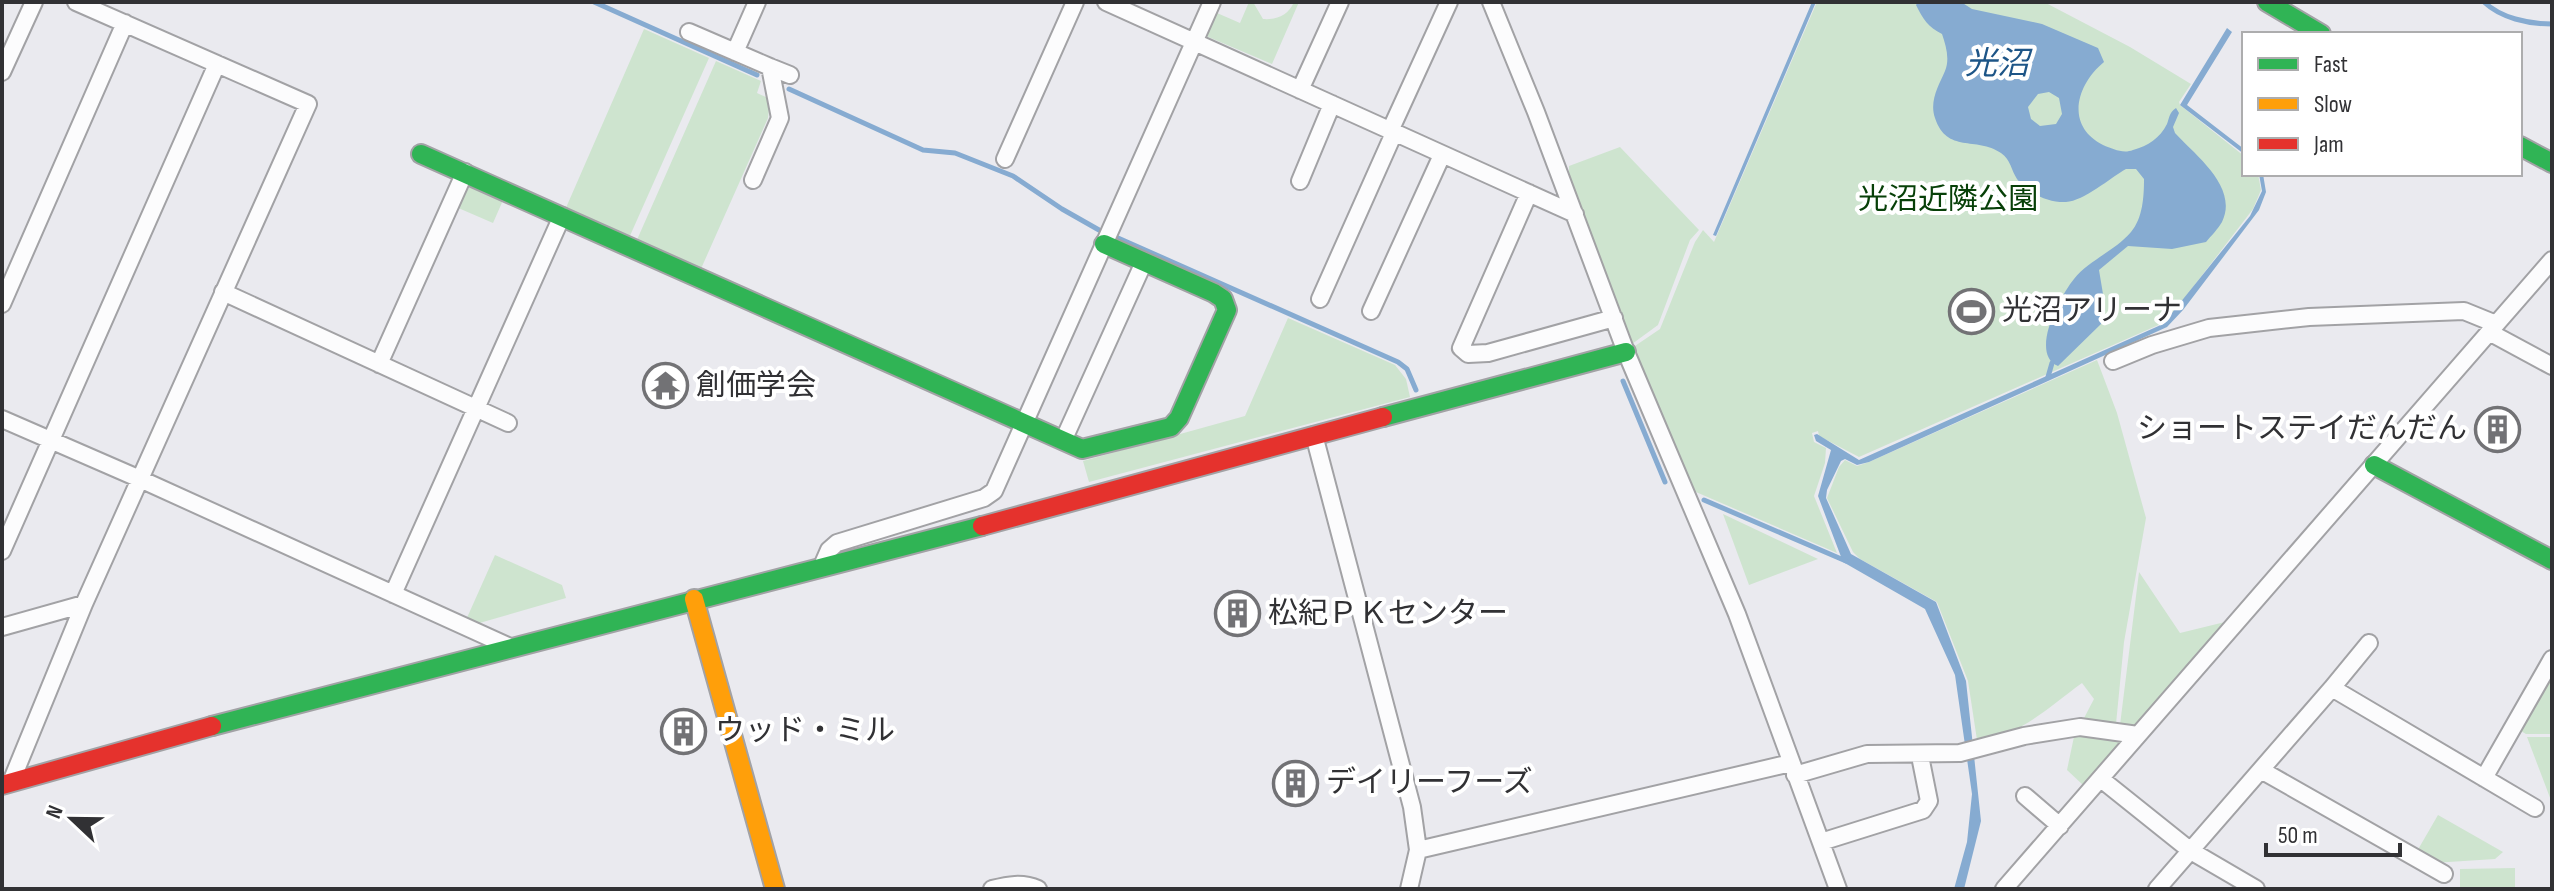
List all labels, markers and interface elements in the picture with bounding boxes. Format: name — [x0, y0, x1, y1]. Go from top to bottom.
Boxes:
legend — [2242, 32, 2522, 176]
water label: 光沼 — [1965, 45, 2033, 84]
text: Fast — [2314, 50, 2348, 79]
text: Slow — [2314, 90, 2352, 119]
text: Jam — [2313, 130, 2344, 159]
park label: 光沼近隣公園 — [1858, 182, 2038, 218]
sports icon: 光沼アリーナ — [1947, 287, 1995, 335]
place label: 光沼アリーナ — [2002, 293, 2182, 329]
temple icon: 創価学会 — [641, 362, 689, 410]
place label: 創価学会 — [696, 368, 816, 404]
building icon: ショートステイだんだん — [2474, 405, 2522, 453]
place label: ショートステイだんだん — [2137, 411, 2467, 447]
building icon: 松紀ＰＫセンター — [1213, 590, 1261, 638]
place label: 松紀ＰＫセンター — [1268, 596, 1508, 632]
building icon: ウッド・ミル — [660, 707, 708, 755]
place label: ウッド・ミル — [715, 713, 895, 749]
building icon: デイリーフーズ — [1271, 759, 1319, 807]
place label: デイリーフーズ — [1326, 765, 1533, 801]
north arrow — [32, 779, 112, 859]
text: N — [40, 802, 70, 823]
scale bar — [2266, 807, 2400, 857]
text: 50 m — [2278, 821, 2318, 850]

